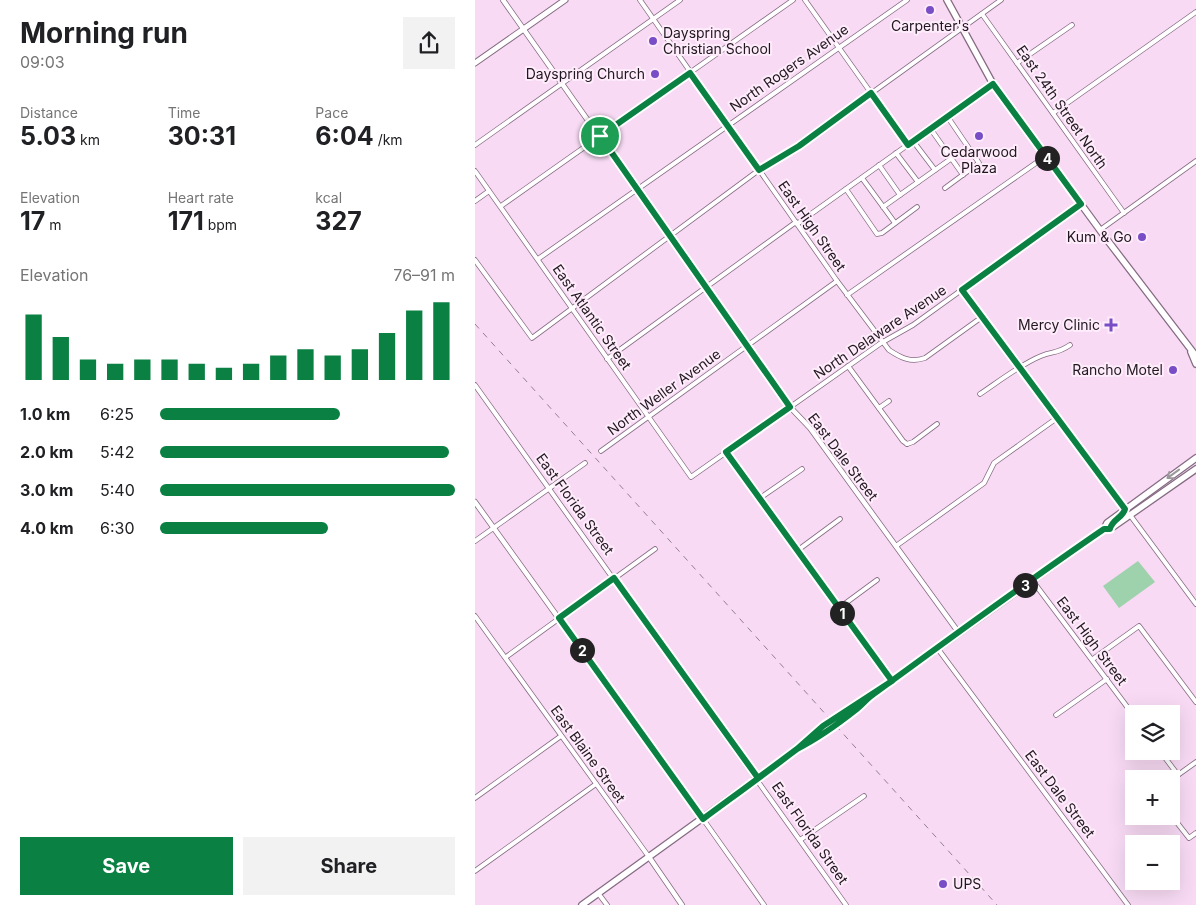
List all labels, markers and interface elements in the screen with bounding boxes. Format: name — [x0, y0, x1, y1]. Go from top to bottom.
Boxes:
marker: Carpenter's — [924, 4, 936, 16]
text: Morning run — [20, 16, 188, 50]
button: share — [403, 17, 455, 69]
place label: Carpenter's — [891, 17, 969, 34]
street label: North Rogers Avenue — [726, 20, 851, 115]
place label: Dayspring Christian School — [663, 24, 771, 57]
marker: Dayspring Christian School — [647, 35, 659, 47]
street label: East 24th Street North — [1013, 42, 1111, 172]
text: 09:03 — [20, 52, 65, 72]
place label: Dayspring Church — [526, 65, 645, 82]
marker: Dayspring Church — [649, 68, 661, 80]
text: Distance — [20, 104, 78, 121]
text: Time — [168, 104, 201, 121]
text: Pace — [315, 104, 348, 121]
pin — [579, 115, 621, 157]
text: 5.03 — [20, 121, 76, 151]
text: 30:31 — [168, 121, 236, 151]
text: 6:04 — [315, 121, 374, 151]
icon: arrive — [586, 122, 614, 150]
marker: Cedarwood Plaza — [973, 130, 985, 142]
text: km — [76, 131, 100, 148]
text: /km — [374, 131, 403, 148]
place label: Cedarwood Plaza — [941, 143, 1017, 176]
pin: 4 — [1035, 146, 1059, 170]
street label: East High Street — [775, 177, 850, 274]
text: Elevation — [20, 189, 80, 206]
text: Heart rate — [168, 189, 234, 206]
text: kcal — [315, 189, 342, 206]
text: 17 — [20, 206, 45, 236]
text: 171 — [168, 206, 204, 236]
text: 327 — [315, 206, 362, 236]
text: m — [45, 216, 62, 233]
text: bpm — [204, 216, 237, 233]
place label: Kum & Go — [1067, 228, 1132, 245]
marker: Kum & Go — [1136, 231, 1148, 243]
street label: East Atlantic Street — [550, 261, 635, 373]
text: Elevation — [20, 265, 89, 285]
text: 76–91 m — [393, 265, 455, 285]
street label: North Delaware Avenue — [810, 281, 949, 382]
place label: Mercy Clinic — [1018, 316, 1100, 333]
marker: Mercy Clinic — [1104, 318, 1118, 332]
street label: North Weller Avenue — [604, 345, 724, 438]
place label: Rancho Motel — [1072, 361, 1163, 378]
marker: Rancho Motel — [1167, 364, 1179, 376]
text: 1.0 km — [20, 404, 70, 424]
text: 6:25 — [100, 404, 134, 424]
street label: East Dale Street — [805, 410, 882, 504]
text: 2.0 km — [20, 442, 73, 462]
text: 5:42 — [100, 442, 134, 462]
street label: East Florida Street — [533, 450, 618, 558]
one-way arrow — [1166, 469, 1180, 479]
text: 3.0 km — [20, 480, 73, 500]
text: 5:40 — [100, 480, 135, 500]
text: 4.0 km — [20, 518, 74, 538]
text: 6:30 — [100, 518, 135, 538]
pin: 3 — [1013, 572, 1037, 598]
text: 3 — [1021, 577, 1030, 594]
street label: East High Street — [1054, 593, 1131, 689]
pin: 1 — [829, 600, 855, 626]
text: 1 — [839, 605, 846, 622]
pin: 2 — [569, 638, 595, 662]
text: 2 — [578, 642, 587, 659]
street label: East Blaine Street — [547, 702, 630, 806]
map controls — [1125, 705, 1180, 890]
button: layers — [1125, 705, 1180, 760]
street label: East Dale Street — [1022, 747, 1099, 841]
button: + — [1125, 770, 1180, 825]
street label: East Florida Street — [769, 778, 852, 887]
button: − — [1125, 835, 1180, 890]
button: Save — [20, 837, 233, 895]
button: Share — [243, 837, 455, 895]
place label: UPS — [953, 875, 981, 892]
marker: UPS — [937, 878, 949, 890]

